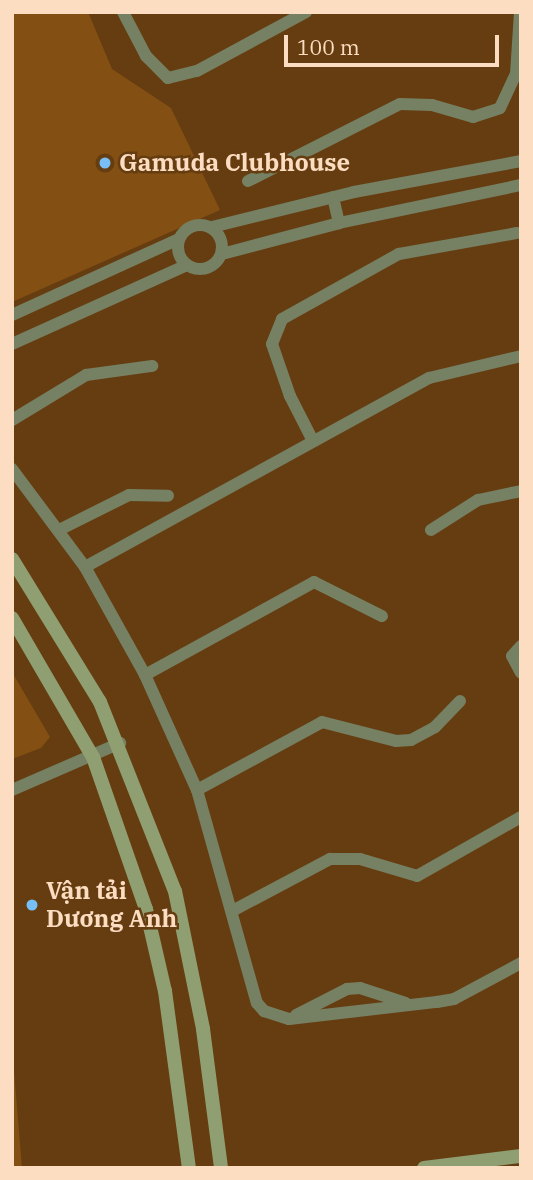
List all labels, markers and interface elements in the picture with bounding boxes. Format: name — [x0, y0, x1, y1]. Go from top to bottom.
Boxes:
scale bar — [288, 21, 503, 65]
text: 100 m — [297, 33, 360, 61]
place label: Gamuda Clubhouse — [119, 149, 350, 177]
marker: Gamuda Clubhouse — [97, 155, 113, 171]
place label: Vận tải Dương Anh — [46, 877, 177, 933]
marker: Vận tải Dương Anh — [24, 897, 40, 913]

